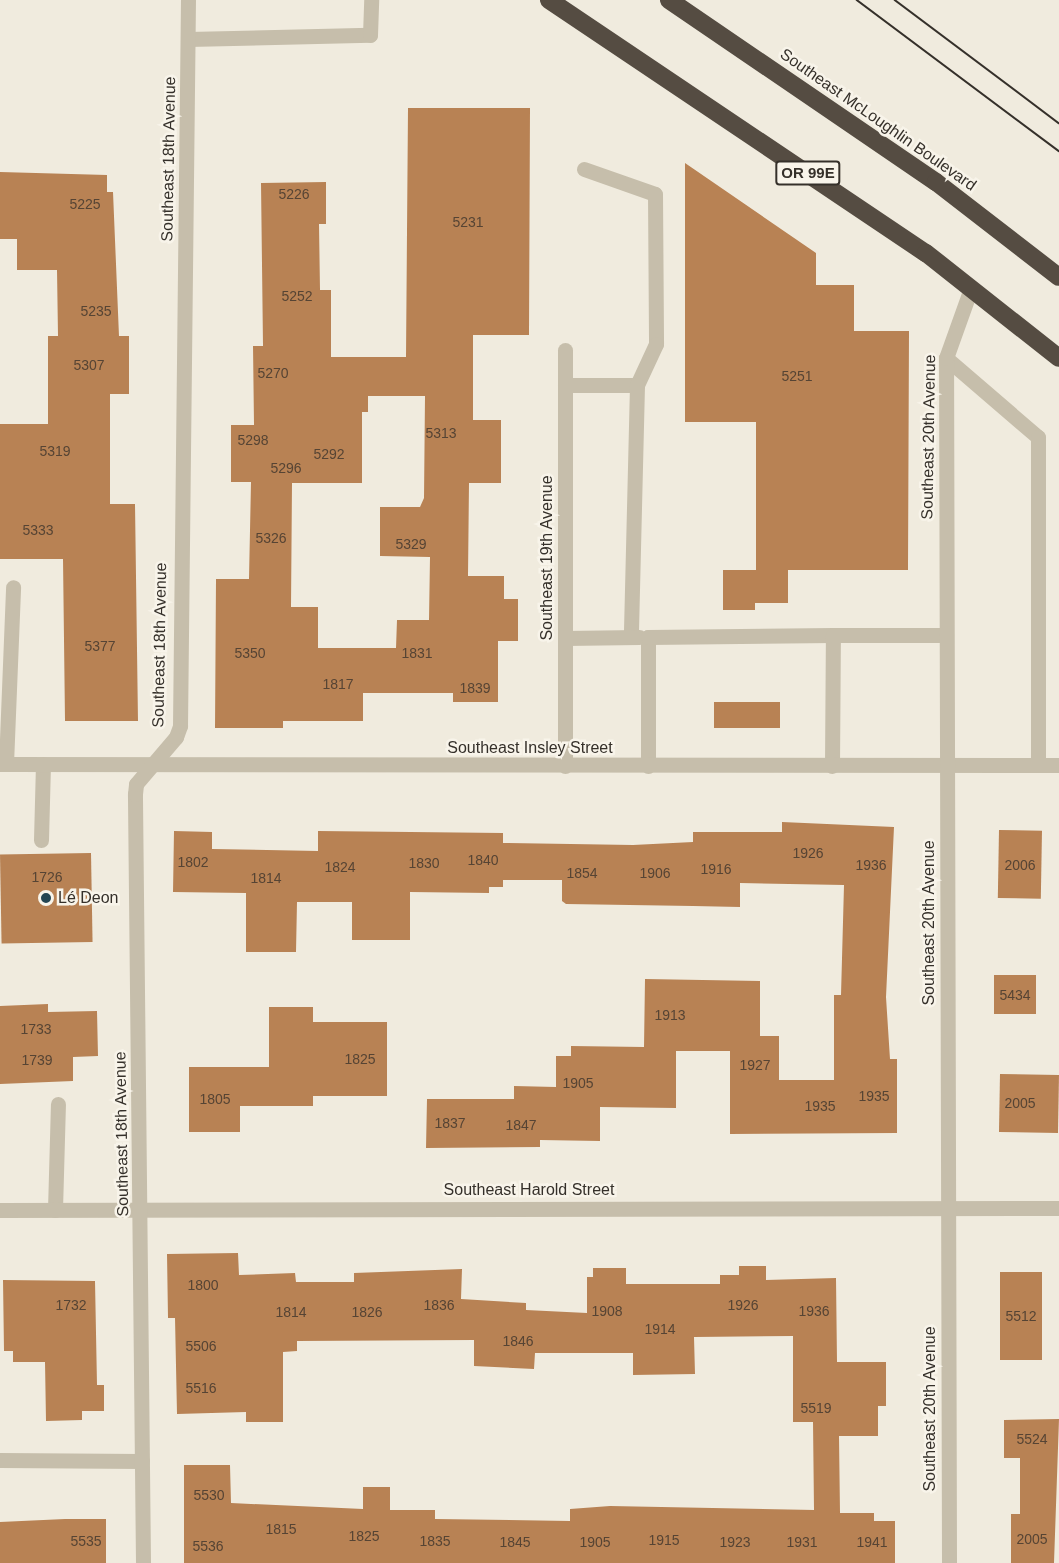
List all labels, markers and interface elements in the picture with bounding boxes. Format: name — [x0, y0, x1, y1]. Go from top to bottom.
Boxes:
street label: Southeast McLoughlin Boulevard — [776, 45, 980, 195]
street label: Southeast 18th Avenue — [158, 76, 180, 242]
road number: OR 99E — [775, 161, 841, 185]
house number: 5226 — [278, 186, 310, 202]
house number: 5225 — [69, 196, 101, 212]
house number: 5231 — [452, 214, 484, 230]
house number: 5252 — [281, 288, 313, 304]
house number: 5235 — [80, 303, 112, 319]
street label: Southeast 20th Avenue — [918, 354, 940, 520]
house number: 5307 — [73, 357, 105, 373]
house number: 5270 — [257, 365, 289, 381]
house number: 5251 — [781, 368, 813, 384]
house number: 5313 — [425, 425, 457, 441]
house number: 5298 — [237, 432, 269, 448]
house number: 5319 — [39, 443, 71, 459]
house number: 5292 — [313, 446, 345, 462]
house number: 5296 — [270, 460, 302, 476]
street label: Southeast 19th Avenue — [537, 475, 557, 641]
house number: 5333 — [22, 522, 54, 538]
house number: 5326 — [255, 530, 287, 546]
house number: 5329 — [395, 536, 427, 552]
street label: Southeast 18th Avenue — [149, 562, 171, 728]
house number: 5377 — [84, 638, 116, 654]
house number: 5350 — [234, 645, 266, 661]
house number: 1831 — [401, 645, 433, 661]
house number: 1817 — [322, 676, 354, 692]
house number: 1839 — [459, 680, 491, 696]
street label: Southeast Insley Street — [447, 738, 613, 758]
street label: Southeast 20th Avenue — [919, 840, 939, 1006]
house number: 1926 — [792, 845, 824, 861]
house number: 1840 — [467, 852, 499, 868]
house number: 1802 — [177, 854, 209, 870]
house number: 1830 — [408, 855, 440, 871]
house number: 1936 — [855, 857, 887, 873]
house number: 2006 — [1004, 857, 1036, 873]
house number: 1824 — [324, 859, 356, 875]
house number: 1916 — [700, 861, 732, 877]
house number: 1854 — [566, 865, 598, 881]
house number: 1906 — [639, 865, 671, 881]
house number: 1726 — [31, 869, 63, 885]
house number: 1814 — [250, 870, 282, 886]
place label: Lé Deon — [58, 888, 118, 908]
marker: Lé Deon — [39, 891, 53, 905]
house number: 5434 — [999, 987, 1031, 1003]
house number: 1913 — [654, 1007, 686, 1023]
house number: 1733 — [20, 1021, 52, 1037]
street label: Southeast 18th Avenue — [111, 1051, 133, 1217]
house number: 1825 — [344, 1051, 376, 1067]
house number: 1739 — [21, 1052, 53, 1068]
house number: 1927 — [739, 1057, 771, 1073]
house number: 1905 — [562, 1075, 594, 1091]
house number: 1935 — [858, 1088, 890, 1104]
house number: 1805 — [199, 1091, 231, 1107]
house number: 2005 — [1004, 1095, 1036, 1111]
house number: 1935 — [804, 1098, 836, 1114]
house number: 1837 — [434, 1115, 466, 1131]
house number: 1847 — [505, 1117, 537, 1133]
street label: Southeast Harold Street — [444, 1180, 614, 1200]
house number: 1800 — [187, 1277, 219, 1293]
house number: 1732 — [55, 1297, 87, 1313]
house number: 1836 — [423, 1297, 455, 1313]
house number: 1926 — [727, 1297, 759, 1313]
house number: 1908 — [591, 1303, 623, 1319]
house number: 1936 — [798, 1303, 830, 1319]
house number: 1814 — [275, 1304, 307, 1320]
house number: 1826 — [351, 1304, 383, 1320]
house number: 5512 — [1005, 1308, 1037, 1324]
house number: 1914 — [644, 1321, 676, 1337]
street label: Southeast 20th Avenue — [920, 1326, 940, 1492]
house number: 1846 — [502, 1333, 534, 1349]
house number: 5506 — [185, 1338, 217, 1354]
house number: 5516 — [185, 1380, 217, 1396]
house number: 5519 — [800, 1400, 832, 1416]
house number: 5524 — [1016, 1431, 1048, 1447]
house number: 5530 — [193, 1487, 225, 1503]
house number: 1815 — [265, 1521, 297, 1537]
house number: 1825 — [348, 1528, 380, 1544]
house number: 2005 — [1016, 1531, 1048, 1547]
house number: 1915 — [648, 1532, 680, 1548]
house number: 5535 — [70, 1533, 102, 1549]
house number: 1835 — [419, 1533, 451, 1549]
house number: 1845 — [499, 1534, 531, 1550]
house number: 1905 — [579, 1534, 611, 1550]
house number: 1923 — [719, 1534, 751, 1550]
house number: 1931 — [786, 1534, 818, 1550]
house number: 1941 — [856, 1534, 888, 1550]
house number: 5536 — [192, 1538, 224, 1554]

